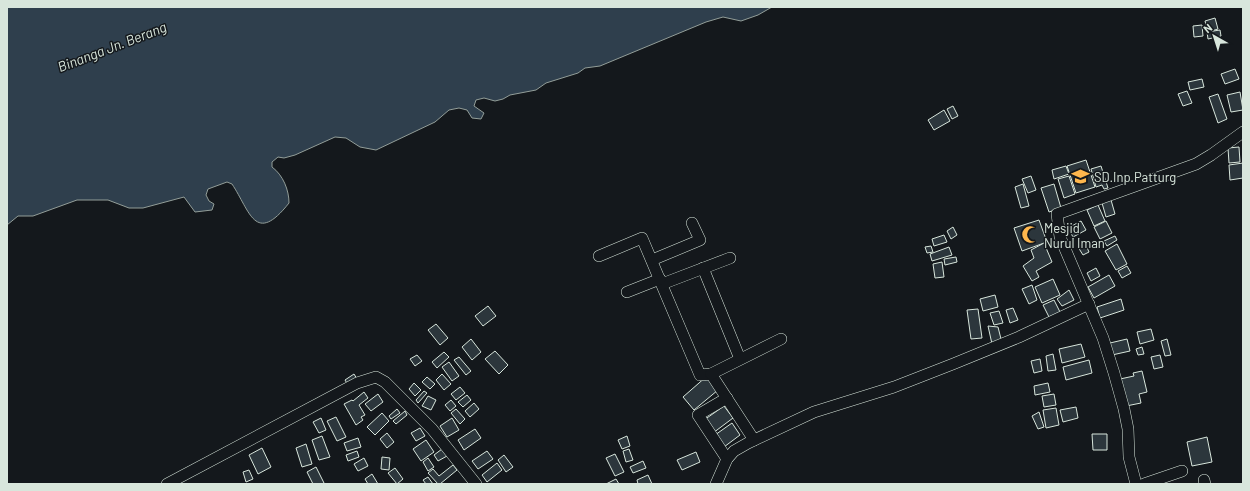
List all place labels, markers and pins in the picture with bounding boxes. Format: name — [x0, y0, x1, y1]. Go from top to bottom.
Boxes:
school or university icon: SD.Inp.Patturg — [1071, 167, 1091, 187]
place label: SD.Inp.Patturg — [1094, 169, 1176, 185]
place label: Mesjid Nurul Iman — [1044, 220, 1105, 251]
mosque icon: Mesjid Nurul Iman — [1021, 225, 1041, 245]

